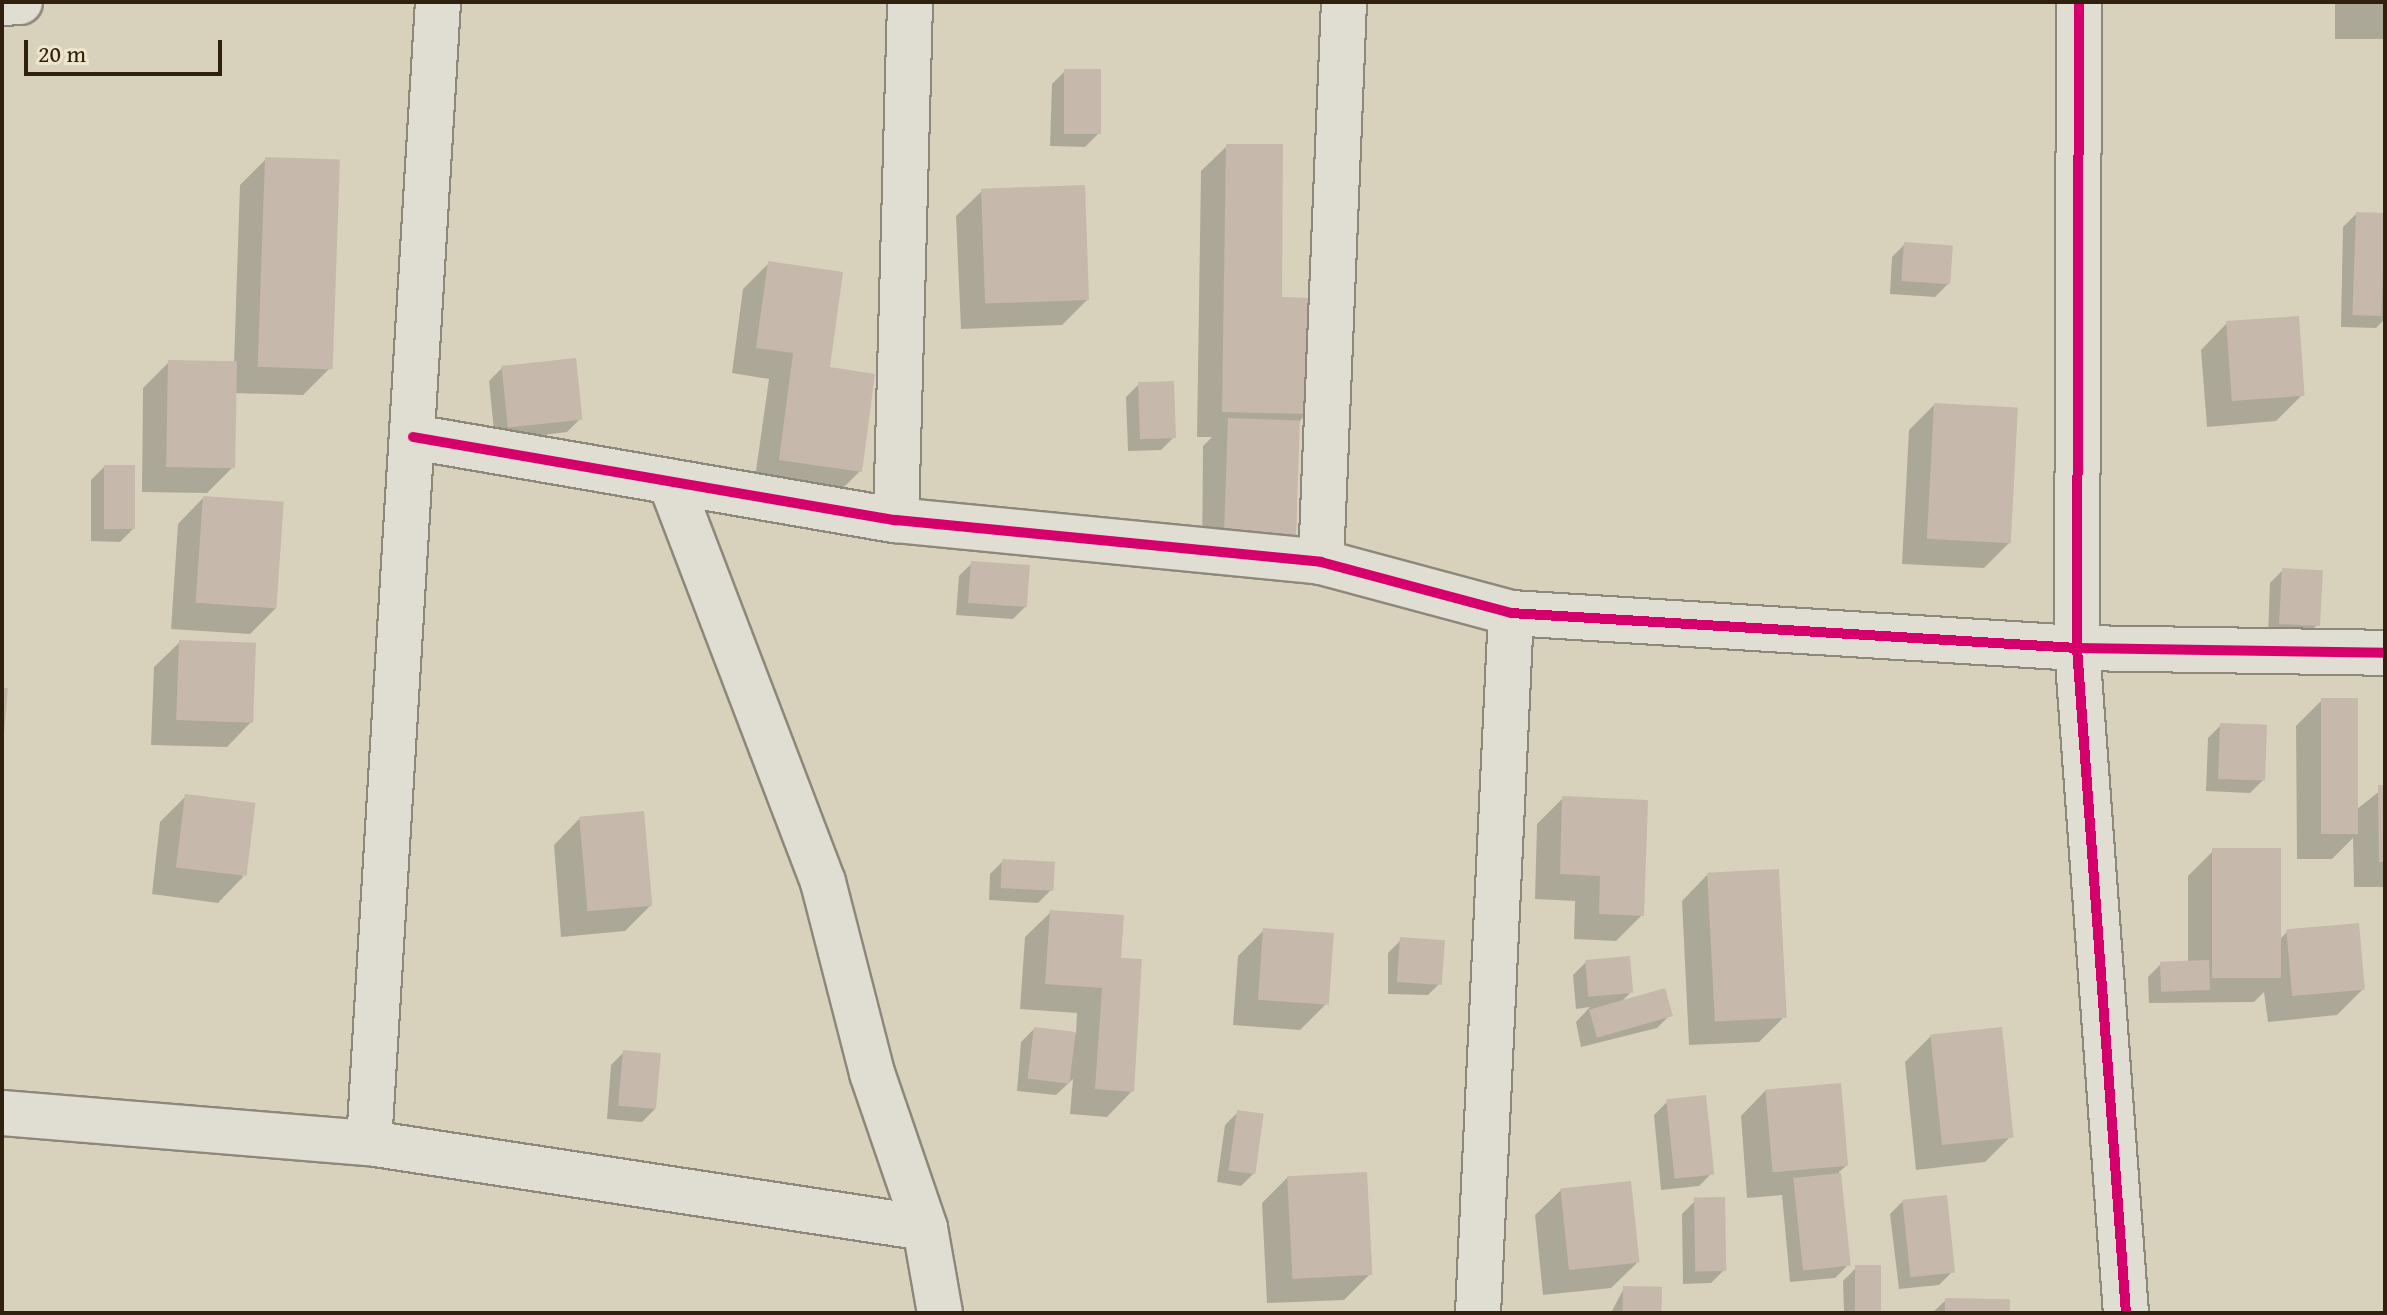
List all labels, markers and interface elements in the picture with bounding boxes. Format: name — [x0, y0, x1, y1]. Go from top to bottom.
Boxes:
scale bar — [28, 24, 226, 74]
text: 20 m — [38, 36, 86, 71]

